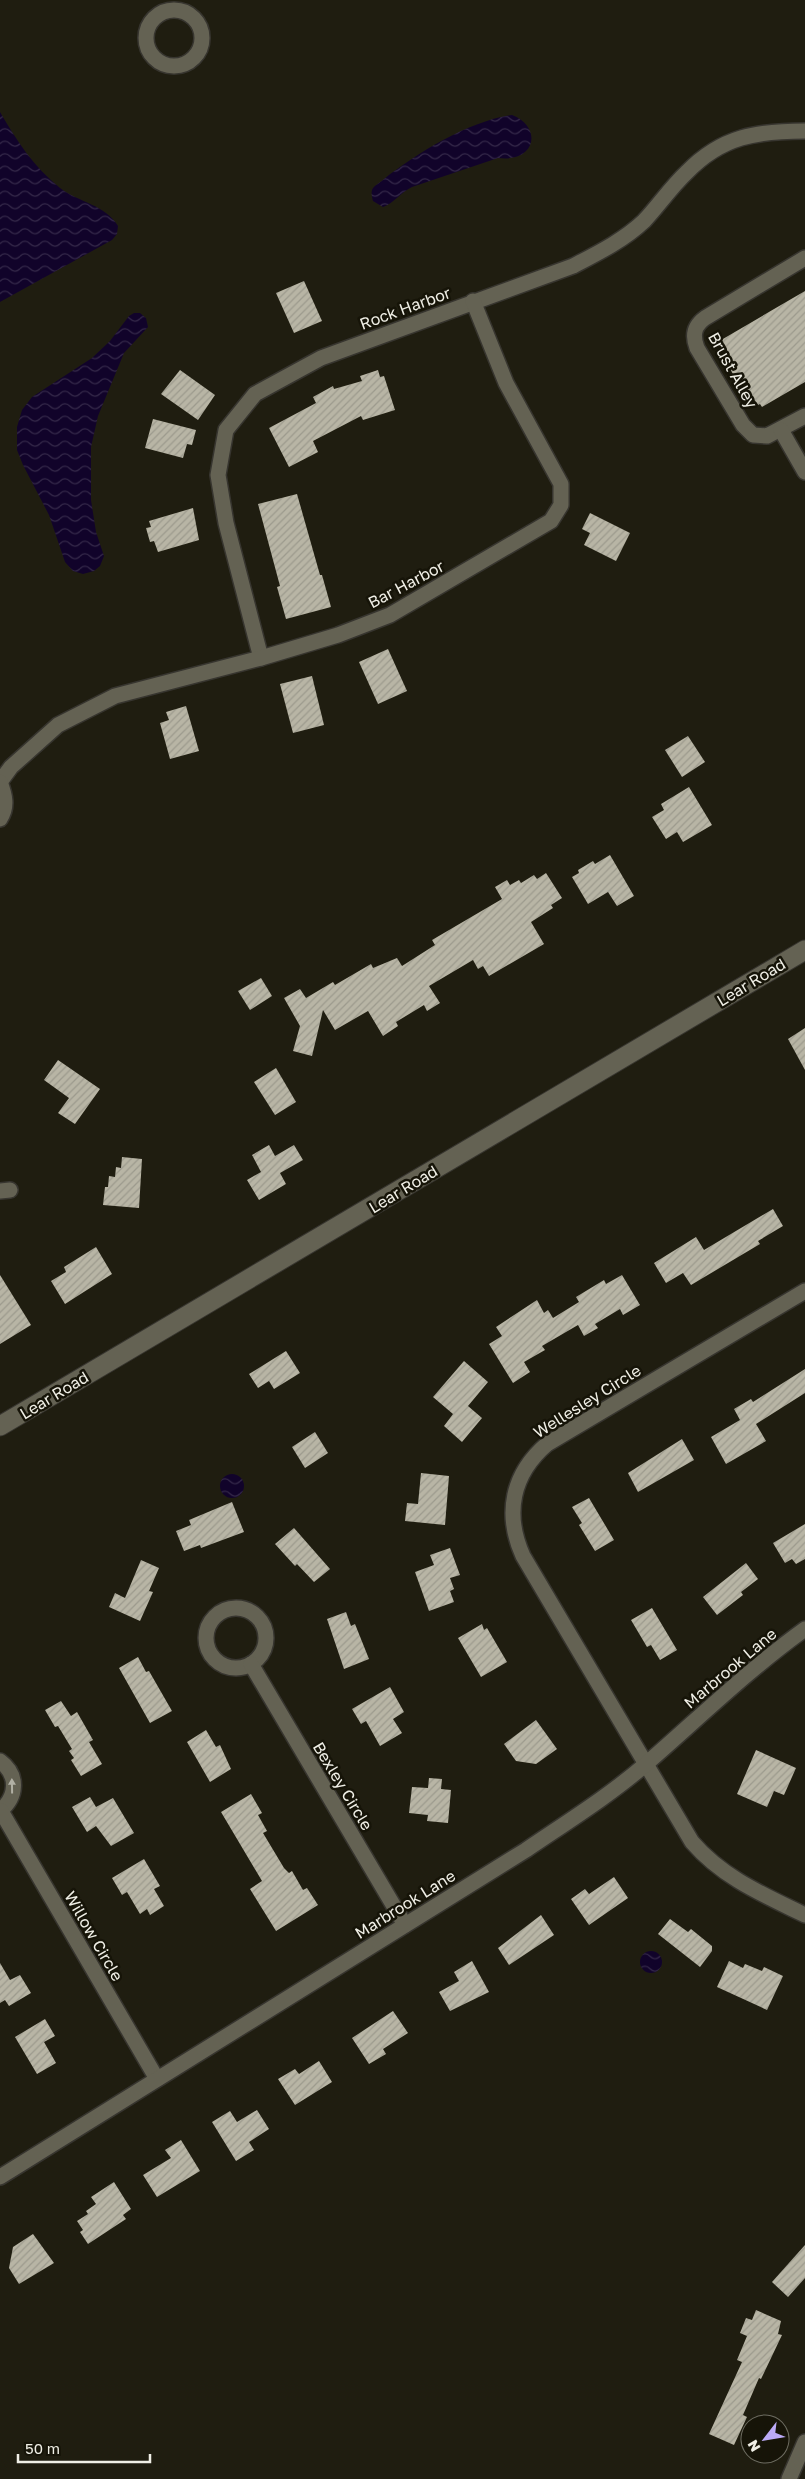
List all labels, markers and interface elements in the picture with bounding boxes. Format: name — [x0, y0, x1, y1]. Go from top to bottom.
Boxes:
street label: Rock Harbor — [357, 282, 453, 334]
street label: Brust Alley — [704, 328, 762, 412]
street label: Bar Harbor — [365, 556, 447, 612]
street label: Lear Road — [713, 954, 789, 1010]
street label: Lear Road — [365, 1161, 441, 1217]
street label: Wellesley Circle — [530, 1360, 644, 1442]
street label: Lear Road — [16, 1367, 92, 1423]
street label: Marbrook Lane — [680, 1623, 780, 1713]
street label: Bexley Circle — [309, 1738, 377, 1834]
one-way arrow — [8, 1777, 16, 1793]
street label: Marbrook Lane — [351, 1865, 459, 1943]
street label: Willow Circle — [60, 1888, 128, 1984]
north arrow — [740, 2414, 790, 2464]
scale bar — [18, 2432, 150, 2464]
text: N — [743, 2437, 763, 2455]
text: 50 m — [25, 2439, 60, 2457]

